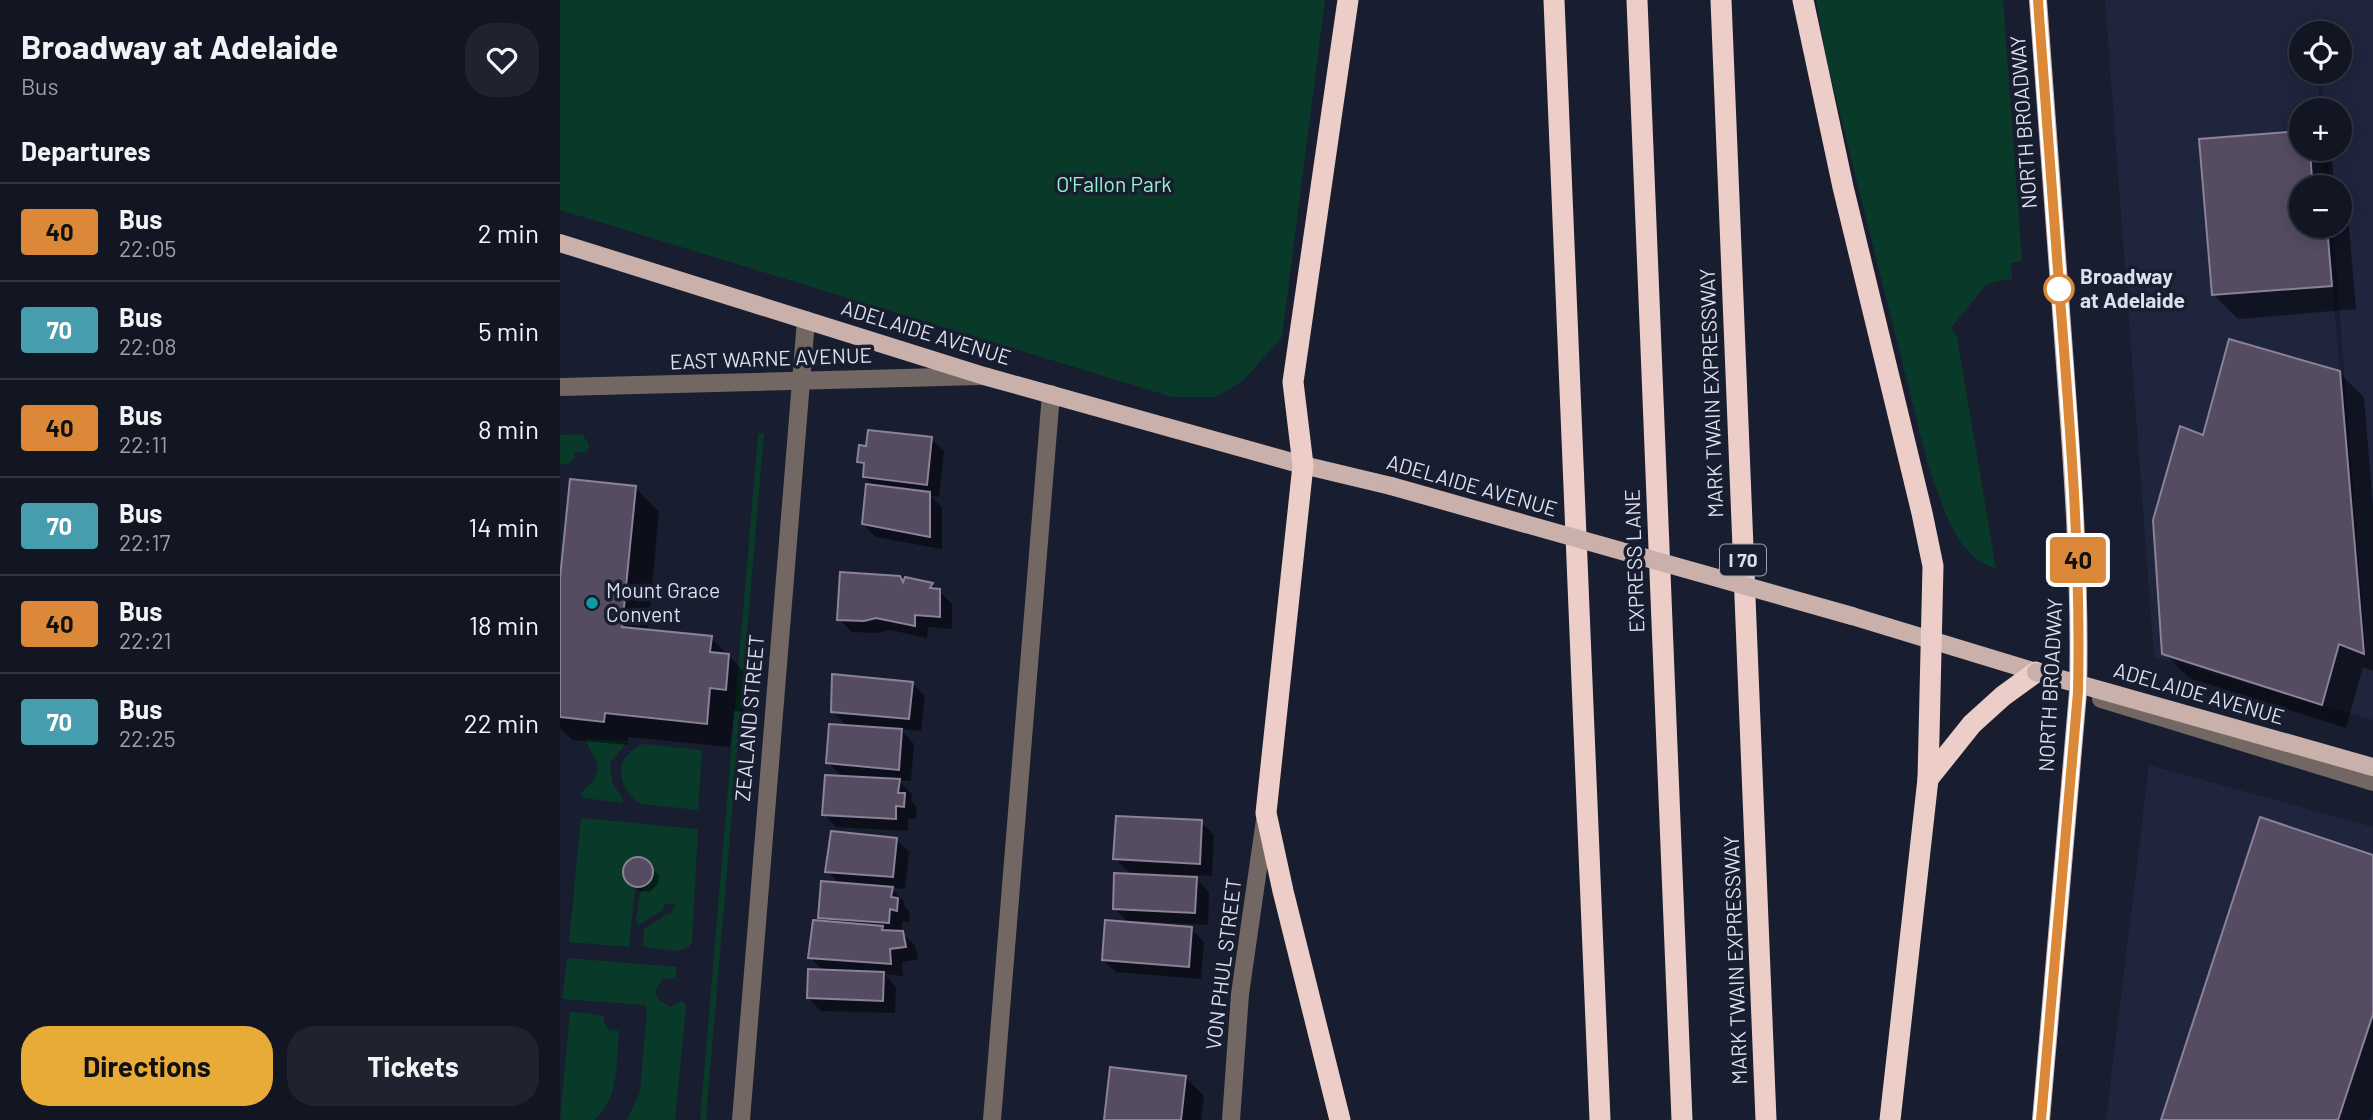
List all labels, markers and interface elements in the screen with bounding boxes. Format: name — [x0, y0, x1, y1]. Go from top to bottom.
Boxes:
map controls — [2289, 21, 2352, 238]
button: locate — [2289, 21, 2352, 84]
button: heart — [465, 23, 539, 97]
text: Broadway at Adelaide — [21, 26, 338, 66]
street label: NORTH BROADWAY — [2004, 34, 2041, 210]
text: Bus — [21, 72, 59, 100]
button: + — [2289, 98, 2352, 161]
text: Departures — [21, 135, 151, 166]
park label: O'Fallon Park — [1056, 171, 1172, 196]
button: − — [2289, 175, 2352, 238]
text: Bus — [119, 203, 162, 234]
text: 40 — [45, 217, 74, 246]
text: 2 min — [478, 217, 539, 248]
text: 22:05 — [119, 234, 176, 262]
place label: Broadway at Adelaide — [2080, 263, 2185, 312]
street label: MARK TWAIN EXPRESSWAY — [1694, 268, 1727, 518]
marker: Broadway at Adelaide — [2044, 274, 2074, 304]
street label: ADELAIDE AVENUE — [838, 294, 1014, 369]
text: Bus — [119, 301, 162, 332]
text: 70 — [47, 315, 72, 344]
text: 5 min — [478, 315, 539, 346]
text: 22:08 — [119, 332, 176, 360]
street label: EAST WARNE AVENUE — [669, 341, 873, 374]
text: Bus — [119, 399, 162, 430]
text: 40 — [45, 413, 74, 442]
text: 8 min — [478, 413, 539, 444]
text: 22:11 — [119, 430, 168, 458]
street label: ADELAIDE AVENUE — [1384, 448, 1561, 521]
street label: EXPRESS LANE — [1618, 489, 1649, 633]
text: Bus — [119, 497, 162, 528]
text: 70 — [47, 511, 72, 540]
text: 14 min — [468, 511, 539, 542]
text: 22:17 — [119, 528, 170, 556]
line badge: 40 — [2046, 537, 2110, 583]
road number: I 70 — [1720, 544, 1766, 576]
text: 40 — [2064, 545, 2092, 574]
place label: Mount Grace Convent — [606, 577, 720, 626]
text: Bus — [119, 595, 162, 626]
marker: Mount Grace Convent — [584, 595, 600, 611]
street label: NORTH BROADWAY — [2032, 597, 2067, 772]
text: 40 — [45, 609, 74, 638]
text: 18 min — [469, 609, 539, 640]
text: 22:21 — [119, 626, 172, 654]
street label: ZEALAND STREET — [729, 633, 768, 802]
street label: ADELAIDE AVENUE — [2111, 656, 2288, 729]
text: Bus — [119, 693, 162, 724]
text: 70 — [47, 707, 72, 736]
text: 22 min — [464, 707, 539, 738]
text: 22:25 — [119, 724, 176, 752]
street label: MARK TWAIN EXPRESSWAY — [1718, 835, 1751, 1085]
street label: VON PHUL STREET — [1200, 876, 1245, 1051]
button: Directions — [21, 1026, 273, 1106]
button: Tickets — [287, 1026, 539, 1106]

